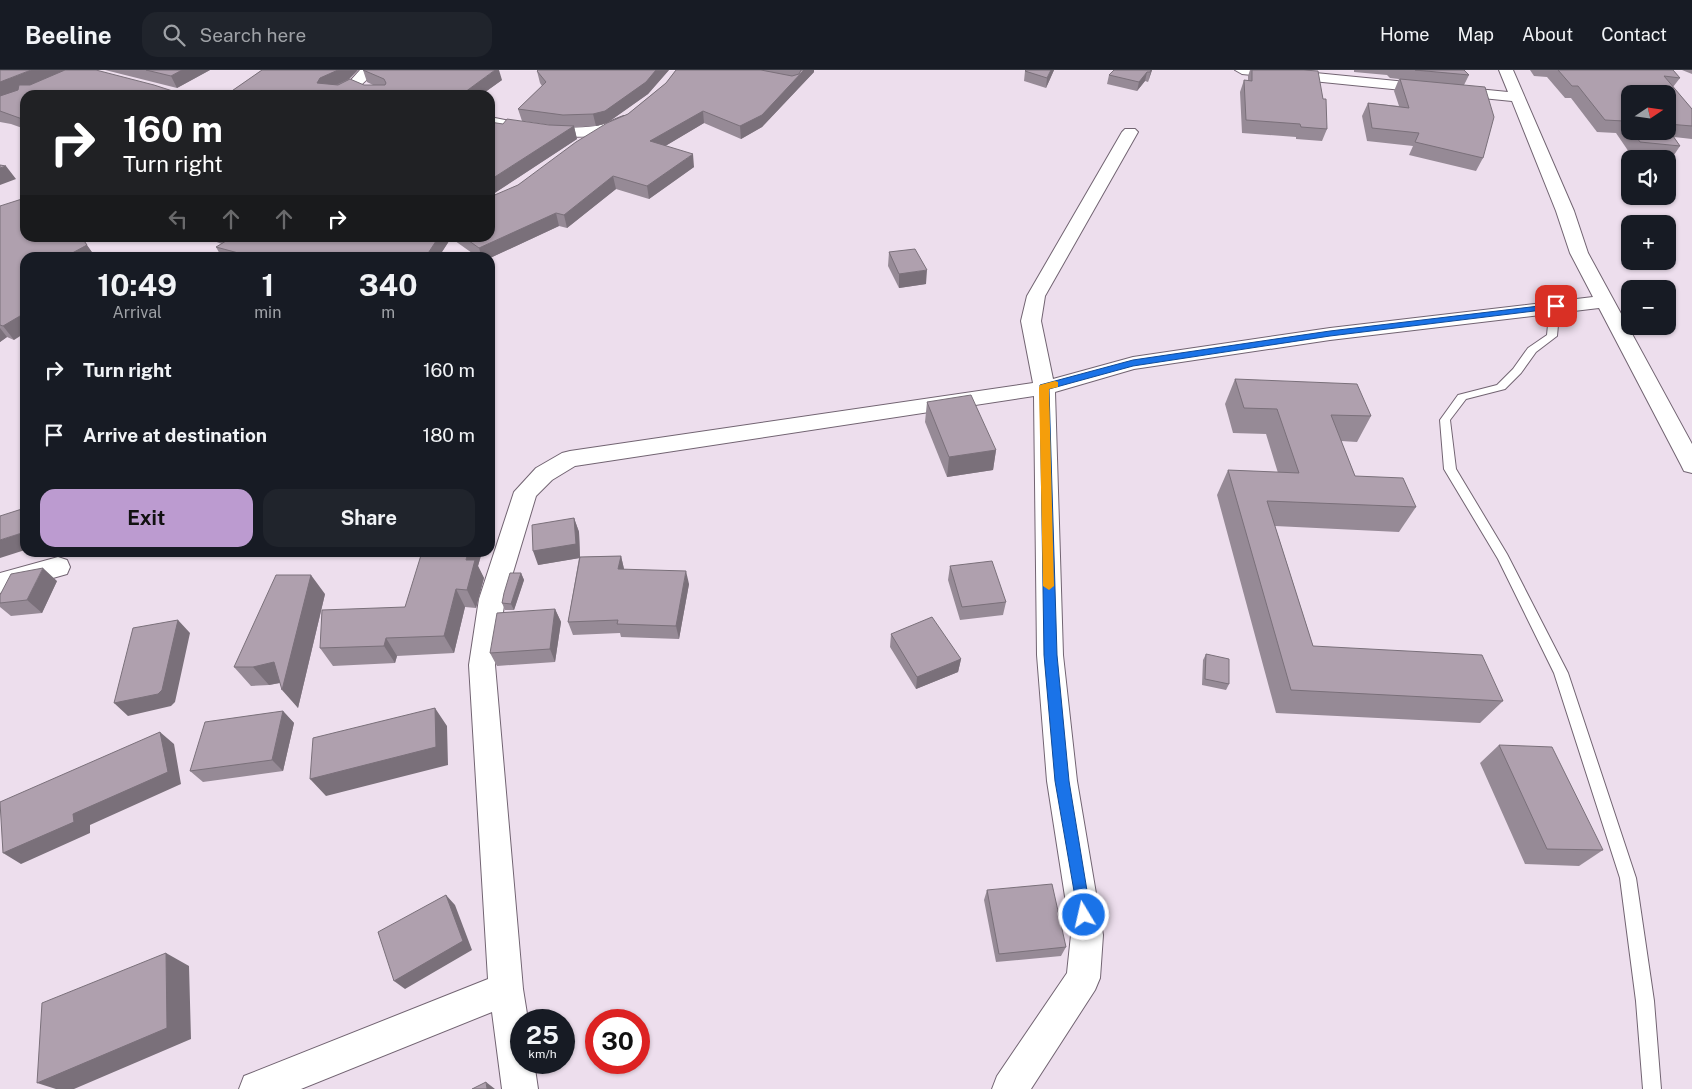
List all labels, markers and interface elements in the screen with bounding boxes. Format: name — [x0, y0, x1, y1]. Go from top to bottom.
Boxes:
search box — [142, 12, 492, 57]
text: Beeline — [25, 21, 112, 49]
icon: search — [160, 21, 188, 49]
text: Search here — [200, 24, 306, 46]
text: Home — [1380, 24, 1430, 45]
text: Map — [1458, 24, 1494, 45]
text: About — [1522, 24, 1573, 45]
text: Contact — [1601, 24, 1667, 45]
north arrow — [1621, 85, 1676, 140]
map controls — [1621, 85, 1676, 335]
text: 160 m — [123, 109, 223, 150]
icon: right — [40, 110, 105, 175]
button: sound — [1621, 150, 1676, 205]
text: Turn right — [123, 151, 223, 177]
icon: left — [164, 205, 192, 233]
icon: ahead — [217, 205, 245, 233]
icon: ahead — [270, 205, 298, 233]
icon: right — [323, 205, 351, 233]
button: + — [1621, 215, 1676, 270]
text: 10:49 — [97, 267, 177, 303]
text: 1 — [261, 267, 274, 303]
text: 340 — [359, 267, 418, 303]
button: − — [1621, 280, 1676, 335]
pin — [1535, 285, 1577, 327]
icon: arrive — [1542, 292, 1570, 320]
text: Arrival — [112, 303, 162, 322]
text: min — [254, 303, 281, 322]
text: m — [381, 303, 395, 322]
icon: right — [40, 356, 68, 384]
text: Turn right — [83, 359, 172, 381]
text: 160 m — [423, 359, 475, 381]
icon: arrive — [40, 421, 68, 449]
text: Arrive at destination — [83, 424, 267, 446]
text: 180 m — [422, 424, 475, 446]
button: Exit — [40, 489, 253, 547]
button: Share — [263, 489, 475, 547]
position arrow — [1057, 888, 1109, 940]
speed limit sign: 30 — [585, 1009, 650, 1074]
text: 25 — [526, 1020, 559, 1050]
text: km/h — [528, 1047, 557, 1061]

